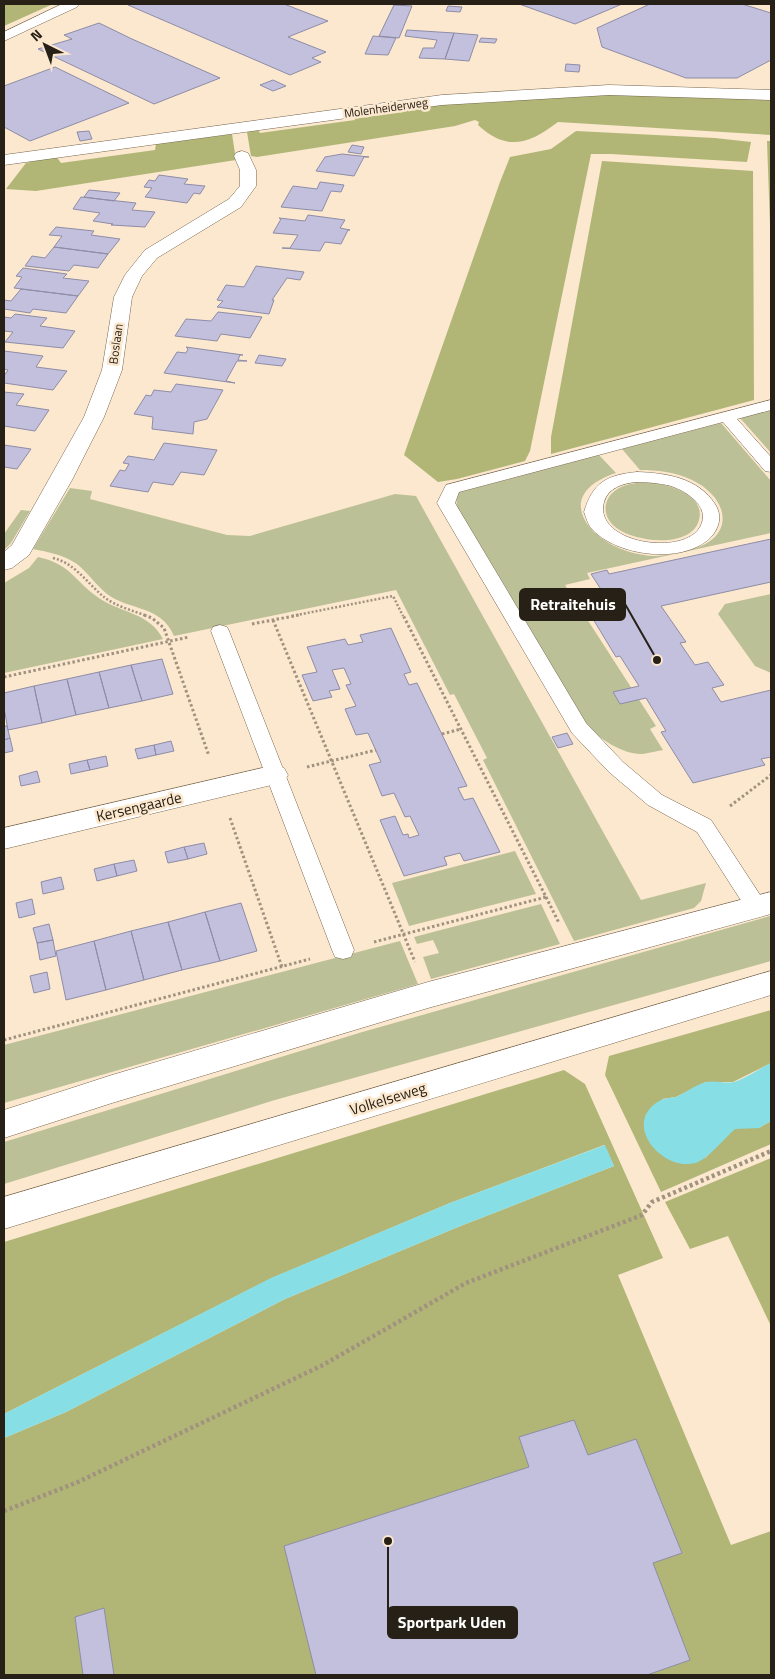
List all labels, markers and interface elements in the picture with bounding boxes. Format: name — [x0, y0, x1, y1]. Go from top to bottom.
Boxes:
north arrow — [20, 20, 70, 70]
text: N — [25, 24, 47, 46]
street label: Molenheiderweg — [343, 92, 429, 123]
street label: Boslaan — [103, 323, 128, 365]
callout: Retraitehuis — [520, 589, 625, 620]
text: Retraitehuis — [530, 592, 616, 616]
street label: Kersengaarde — [94, 786, 184, 827]
street label: Volkelseweg — [347, 1076, 429, 1121]
callout: Sportpark Uden — [388, 1607, 517, 1638]
text: Sportpark Uden — [398, 1610, 506, 1634]

